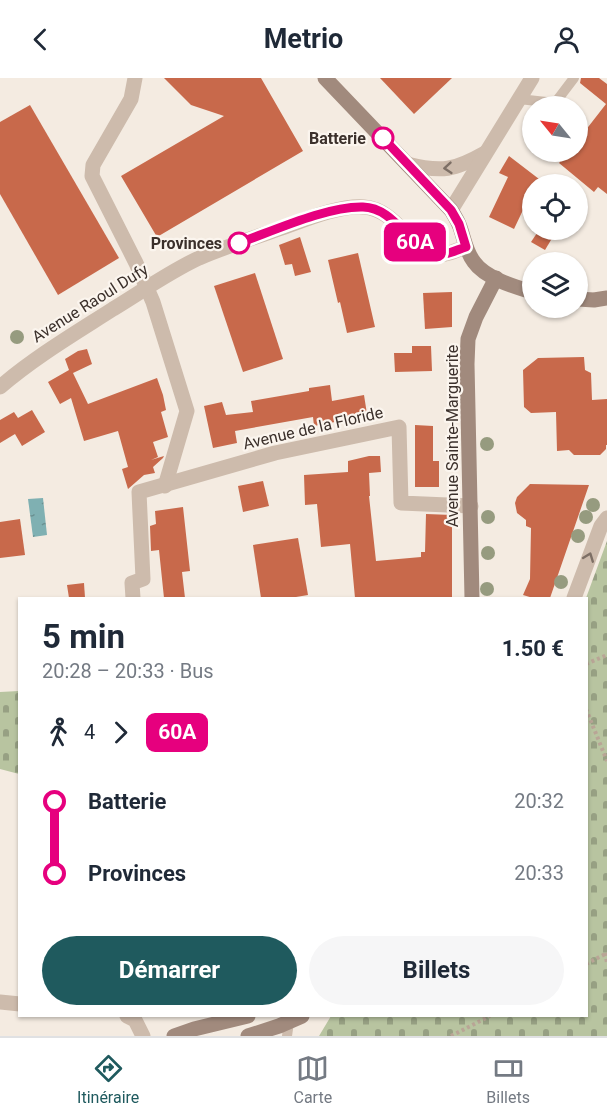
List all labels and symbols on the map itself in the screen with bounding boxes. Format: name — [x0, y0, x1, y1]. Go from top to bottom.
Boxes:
north arrow — [522, 96, 588, 162]
marker: Batterie — [372, 127, 394, 149]
place label: Batterie — [309, 129, 366, 148]
one-way arrow — [443, 161, 452, 174]
line badge: 60A — [380, 222, 450, 262]
marker: Provinces — [228, 232, 250, 254]
place label: Provinces — [151, 234, 222, 253]
street label: Avenue Raoul Dufy — [29, 259, 152, 346]
street label: Avenue Sainte-Marguerite — [443, 345, 462, 527]
street label: Avenue de la Floride — [241, 403, 385, 453]
one-way arrow — [582, 553, 594, 564]

